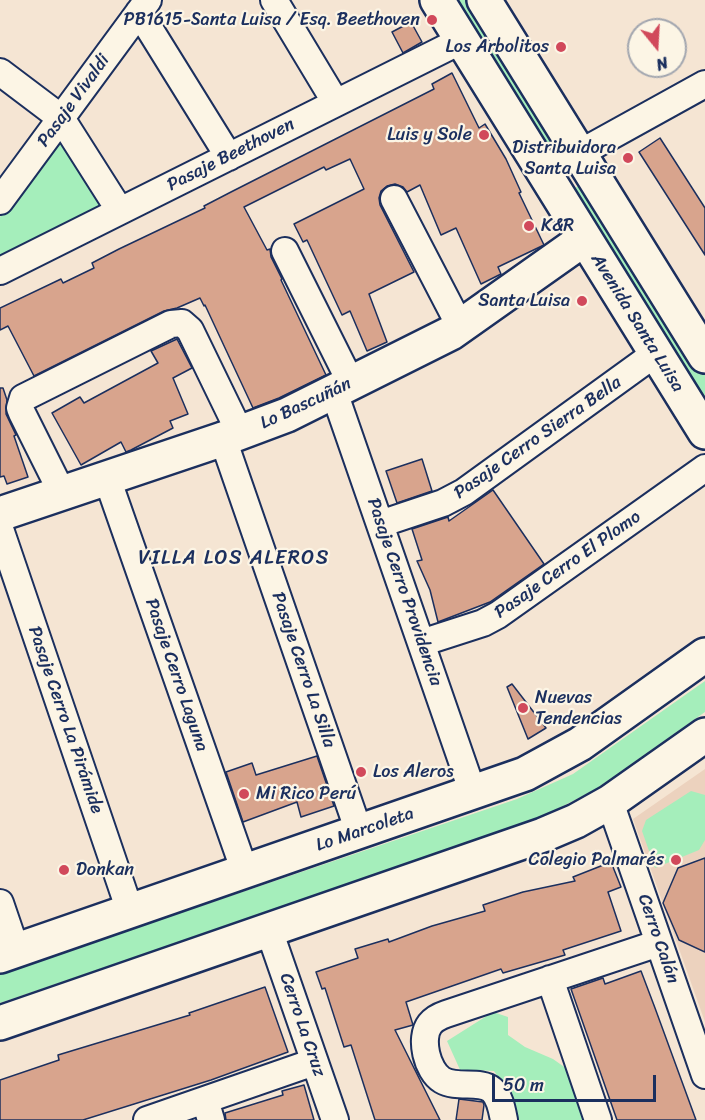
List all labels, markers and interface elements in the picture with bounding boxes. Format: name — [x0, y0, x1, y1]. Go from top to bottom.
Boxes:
place label: PB1615-Santa Luisa / Esq. Beethoven — [124, 9, 420, 31]
marker: PB1615-Santa Luisa / Esq. Beethoven — [425, 13, 439, 27]
north arrow — [627, 18, 687, 78]
place label: Los Arbolitos — [445, 36, 549, 58]
marker: Los Arbolitos — [554, 40, 568, 54]
text: N — [652, 48, 672, 79]
street label: Pasaje Vivaldi — [33, 51, 115, 151]
street label: Pasaje Beethoven — [164, 114, 298, 196]
place label: Luis y Sole — [387, 124, 472, 146]
marker: Luis y Sole — [477, 128, 491, 142]
place label: Distribuidora Santa Luisa — [512, 137, 616, 180]
marker: Distribuidora Santa Luisa — [621, 151, 635, 165]
place label: K&R — [541, 215, 574, 237]
marker: K&R — [522, 219, 536, 233]
street label: Avenida Santa Luisa — [586, 250, 688, 396]
place label: Santa Luisa — [478, 290, 570, 312]
marker: Santa Luisa — [575, 294, 589, 308]
street label: Pasaje Cerro Sierra Bella — [450, 372, 626, 504]
street label: Lo Bascuñán — [257, 374, 355, 434]
street label: Pasaje Cerro Providencia — [362, 495, 446, 689]
street label: Pasaje Cerro El Plomo — [491, 506, 645, 624]
district label: VILLA LOS ALEROS — [139, 547, 329, 571]
street label: Pasaje Cerro La Silla — [266, 589, 340, 751]
street label: Pasaje Cerro Laguna — [140, 596, 212, 754]
street label: Pasaje Cerro La Pirámide — [23, 623, 107, 817]
place label: Nuevas Tendencias — [535, 687, 622, 730]
marker: Nuevas Tendencias — [516, 701, 530, 715]
place label: Los Aleros — [373, 761, 454, 783]
marker: Los Aleros — [354, 765, 368, 779]
place label: Mi Rico Perú — [256, 783, 356, 805]
marker: Mi Rico Perú — [237, 787, 251, 801]
street label: Lo Marcoleta — [313, 803, 417, 857]
place label: Colegio Palmarés — [528, 849, 664, 871]
marker: Colegio Palmarés — [669, 853, 683, 867]
place label: Donkan — [76, 859, 134, 881]
marker: Donkan — [57, 863, 71, 877]
street label: Cerro Calán — [633, 891, 683, 987]
street label: Cerro La Cruz — [274, 970, 330, 1080]
scale bar — [495, 1063, 658, 1101]
text: 50 m — [503, 1069, 544, 1101]

